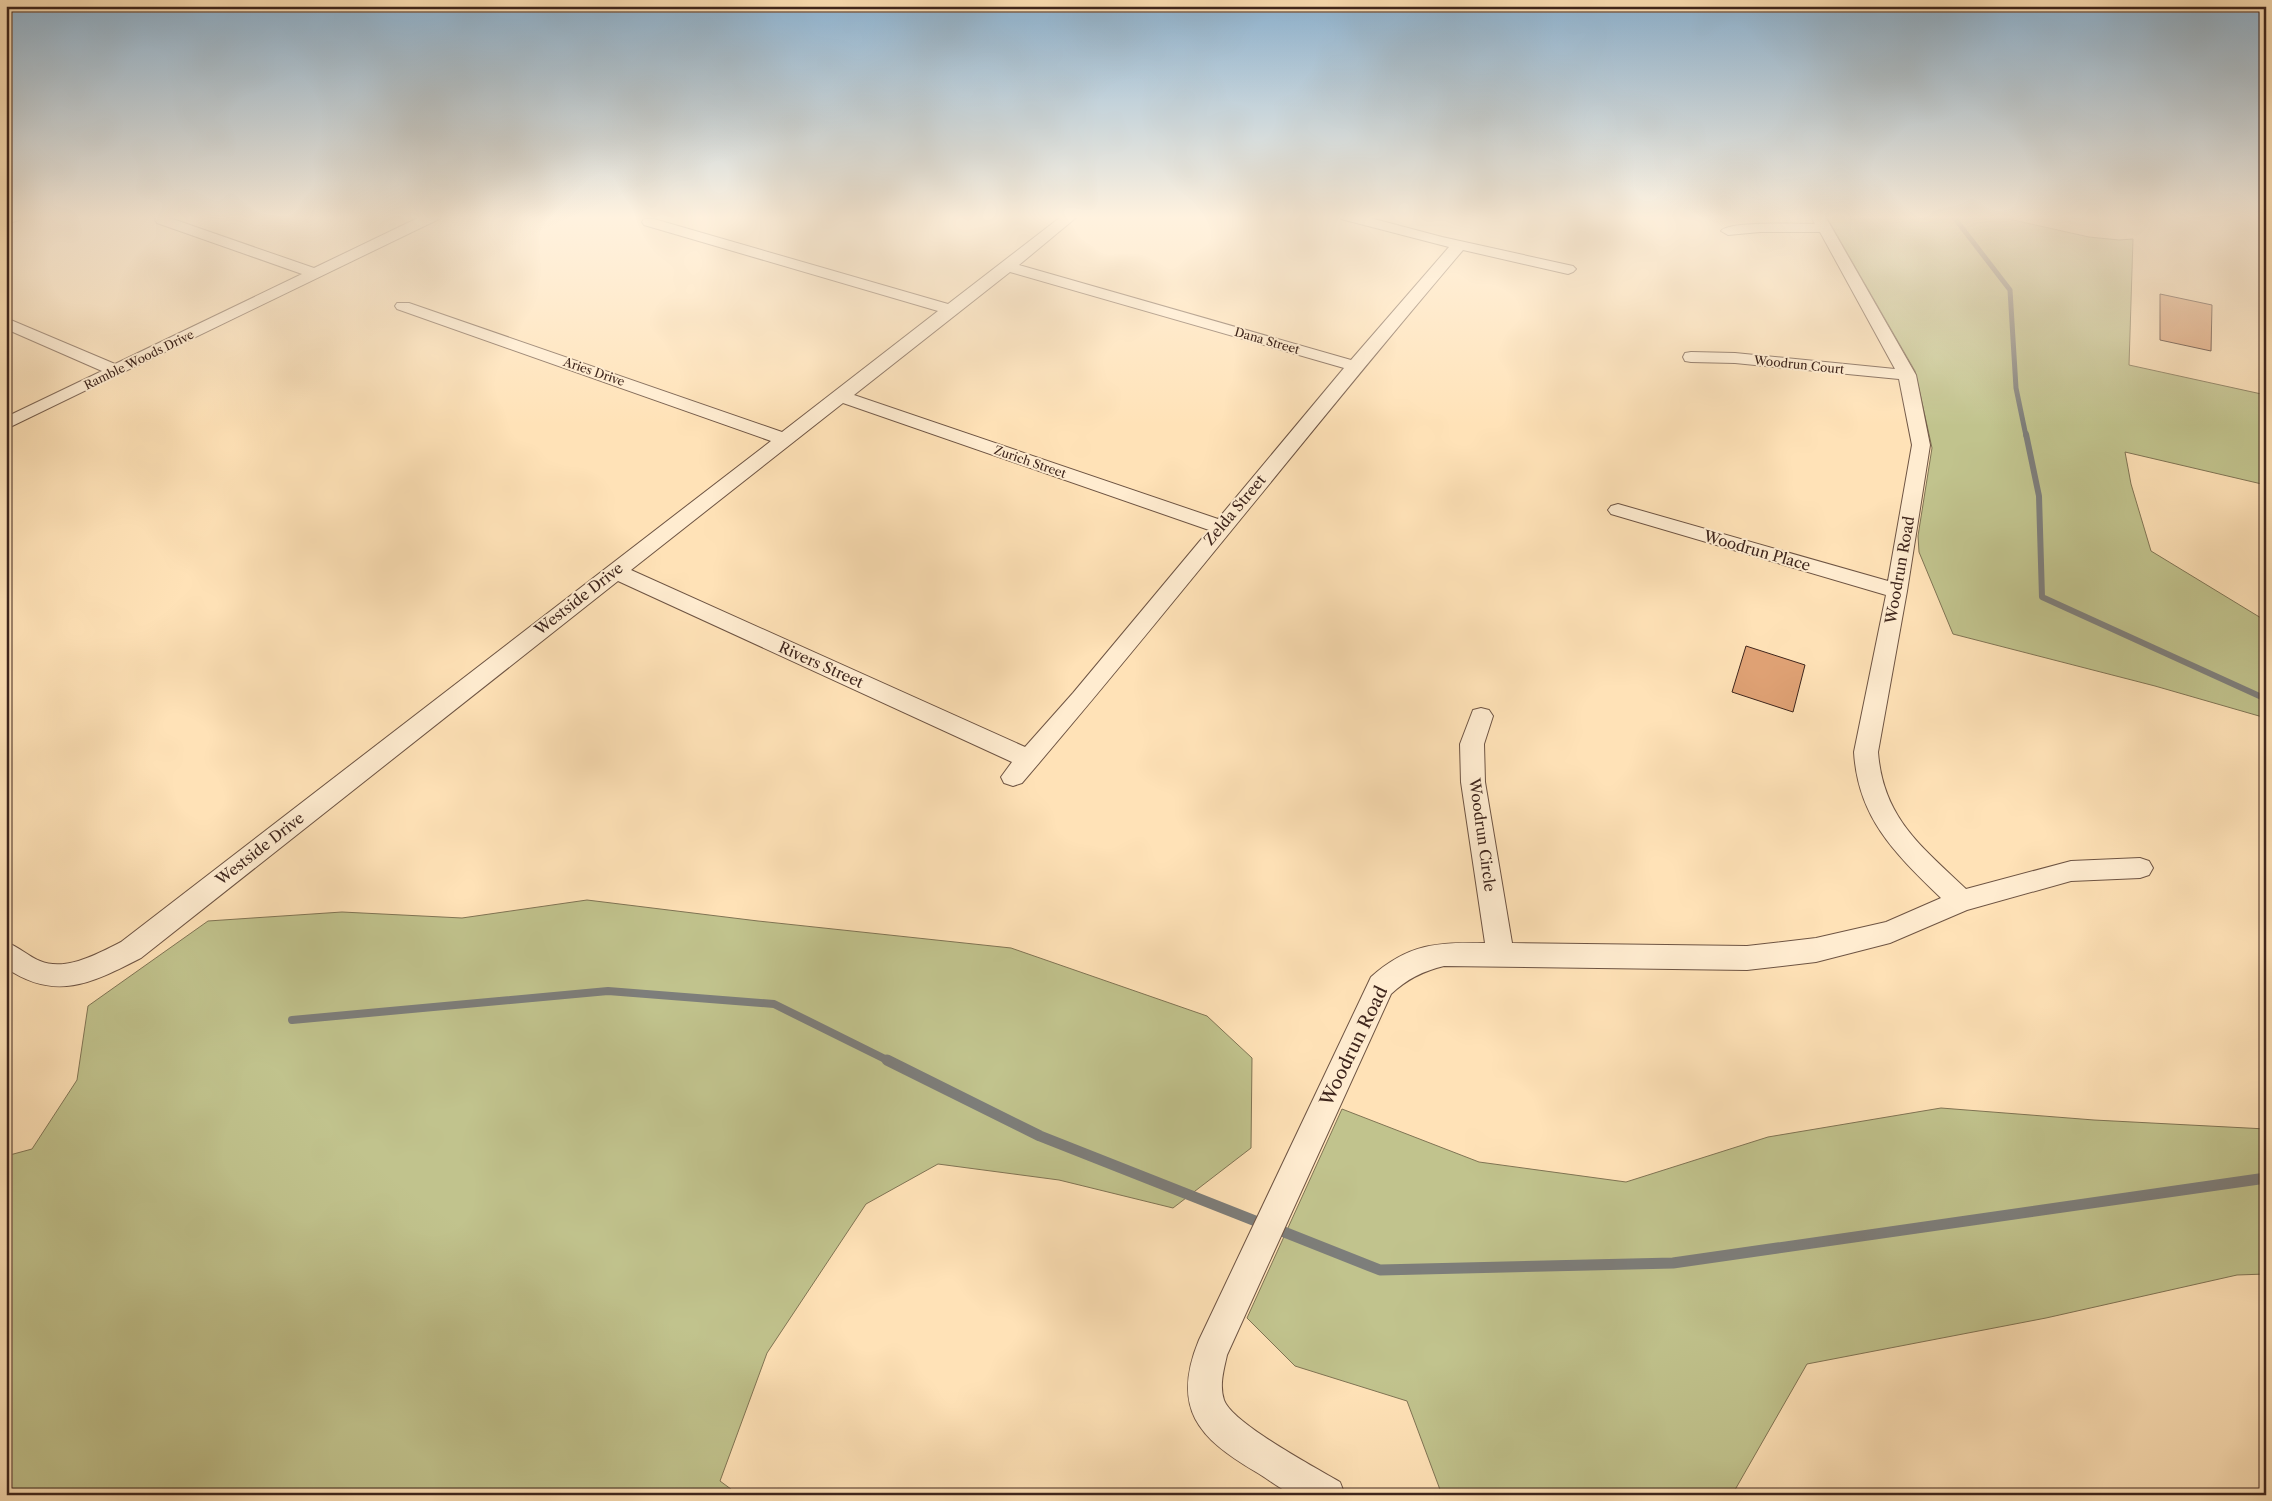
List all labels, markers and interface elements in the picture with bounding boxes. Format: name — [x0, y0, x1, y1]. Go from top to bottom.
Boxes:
street label: Dana Street — [1233, 324, 1302, 357]
street label: Ramble Woods Drive — [81, 326, 196, 393]
street label: Woodrun Court — [1752, 352, 1846, 377]
street label: Aries Drive — [561, 354, 627, 389]
street label: Zurich Street — [992, 442, 1069, 481]
street label: Zelda Street — [1200, 470, 1270, 549]
street label: Woodrun Road — [1881, 515, 1918, 626]
street label: Woodrun Place — [1701, 526, 1813, 575]
street label: Westside Drive — [530, 558, 627, 640]
street label: Rivers Street — [776, 637, 867, 692]
street label: Woodrun Circle — [1465, 776, 1500, 893]
street label: Westside Drive — [211, 808, 308, 890]
street label: Woodrun Road — [1315, 983, 1392, 1110]

